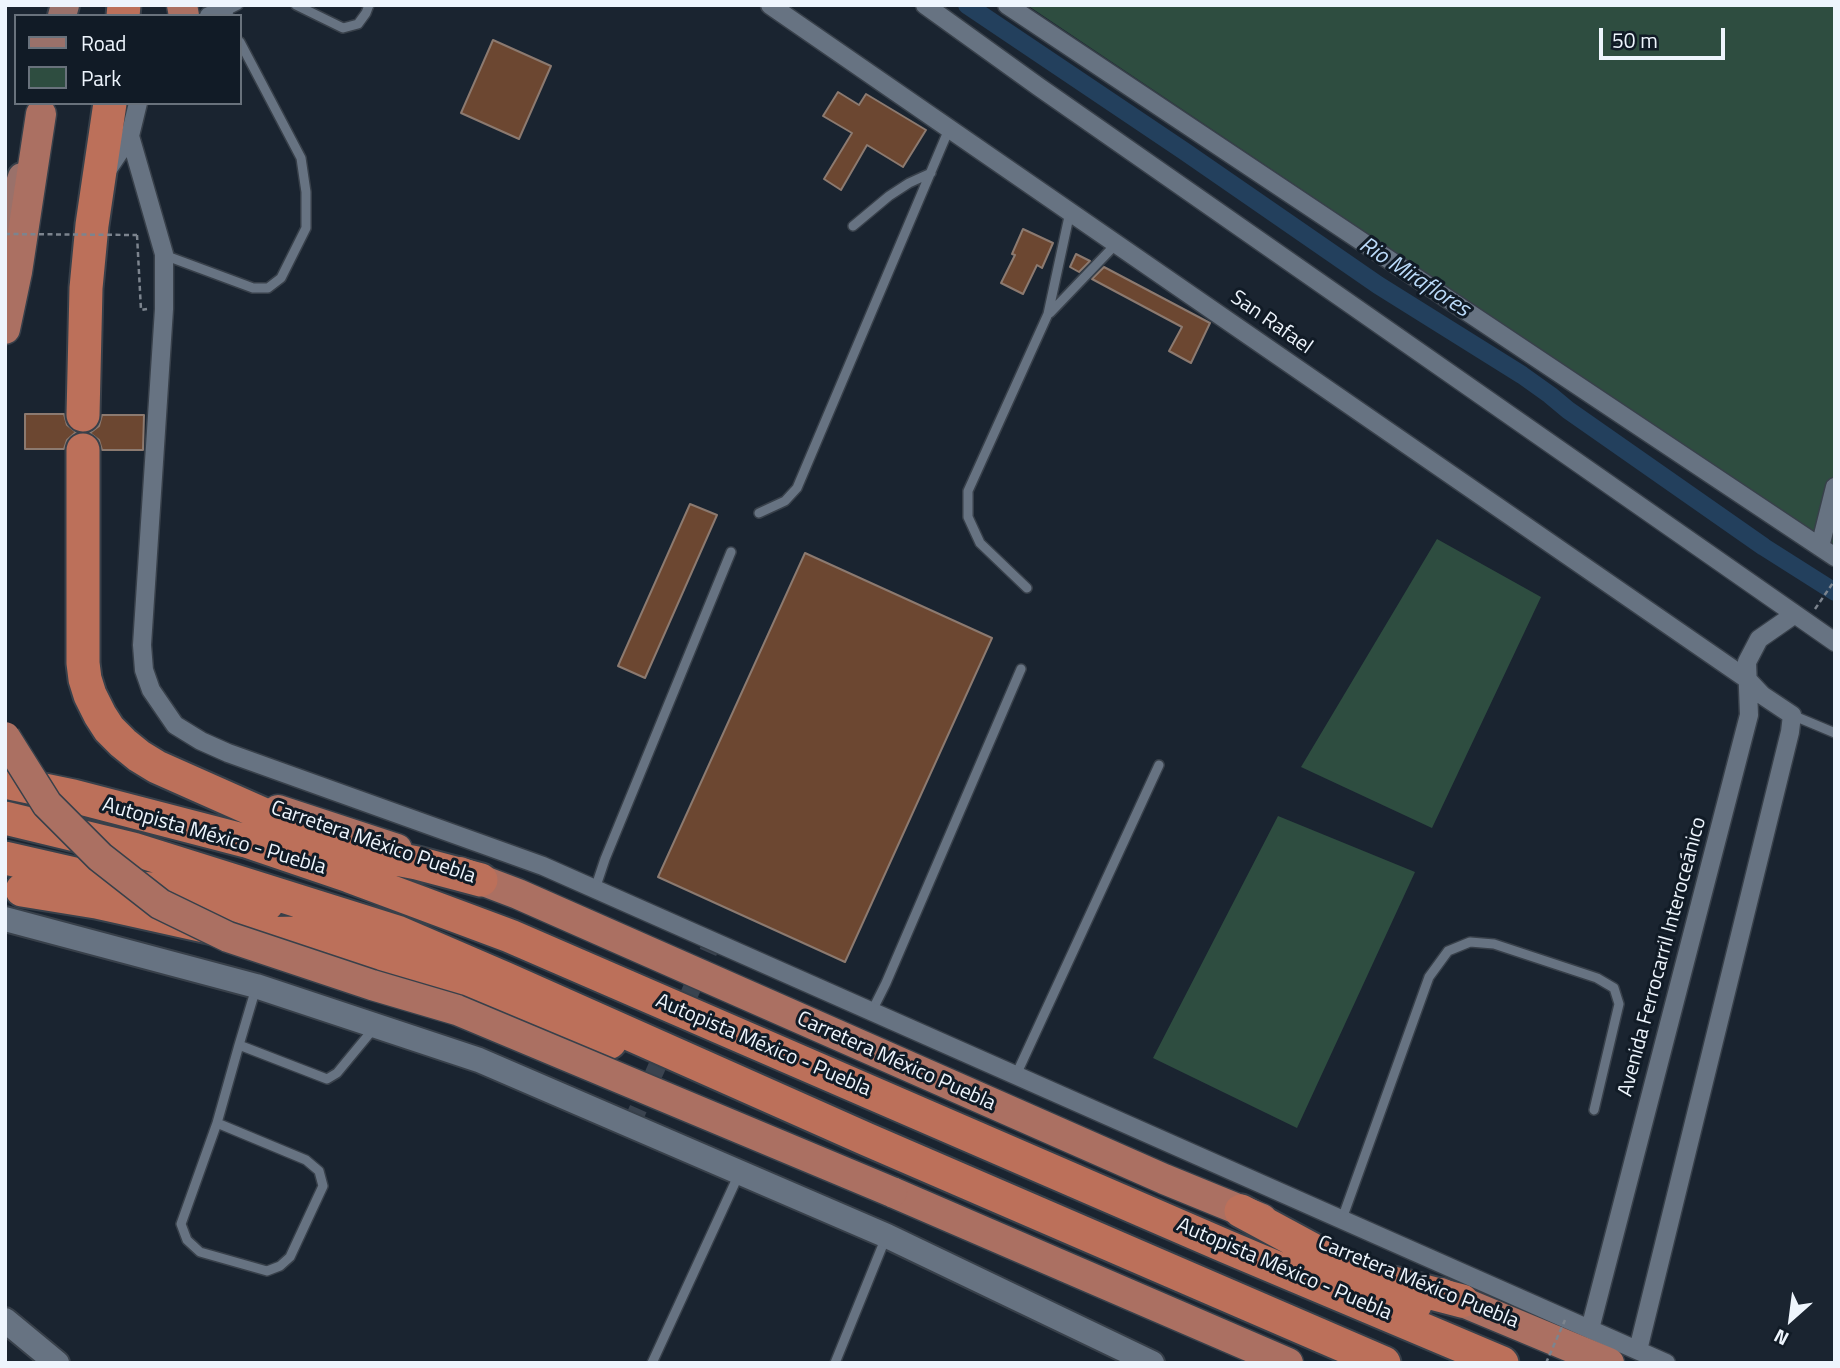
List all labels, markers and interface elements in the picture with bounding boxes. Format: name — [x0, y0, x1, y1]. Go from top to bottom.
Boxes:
legend — [14, 14, 242, 105]
scale bar — [1602, 14, 1728, 58]
text: 50 m — [1612, 24, 1658, 56]
text: Road — [81, 27, 126, 59]
text: Park — [81, 62, 121, 94]
water label: Rio Miraflores — [1354, 232, 1474, 324]
street label: San Rafael — [1225, 286, 1317, 360]
street label: Autopista México - Puebla — [99, 793, 329, 881]
street label: Carretera México Puebla — [267, 796, 479, 890]
street label: Avenida Ferrocarril Interoceánico — [1614, 814, 1712, 1100]
street label: Autopista México - Puebla — [652, 989, 874, 1103]
street label: Carretera México Puebla — [793, 1007, 999, 1117]
street label: Autopista México - Puebla — [1173, 1213, 1395, 1327]
street label: Carretera México Puebla — [1314, 1231, 1522, 1335]
north arrow — [1756, 1284, 1826, 1354]
text: N — [1768, 1322, 1794, 1354]

